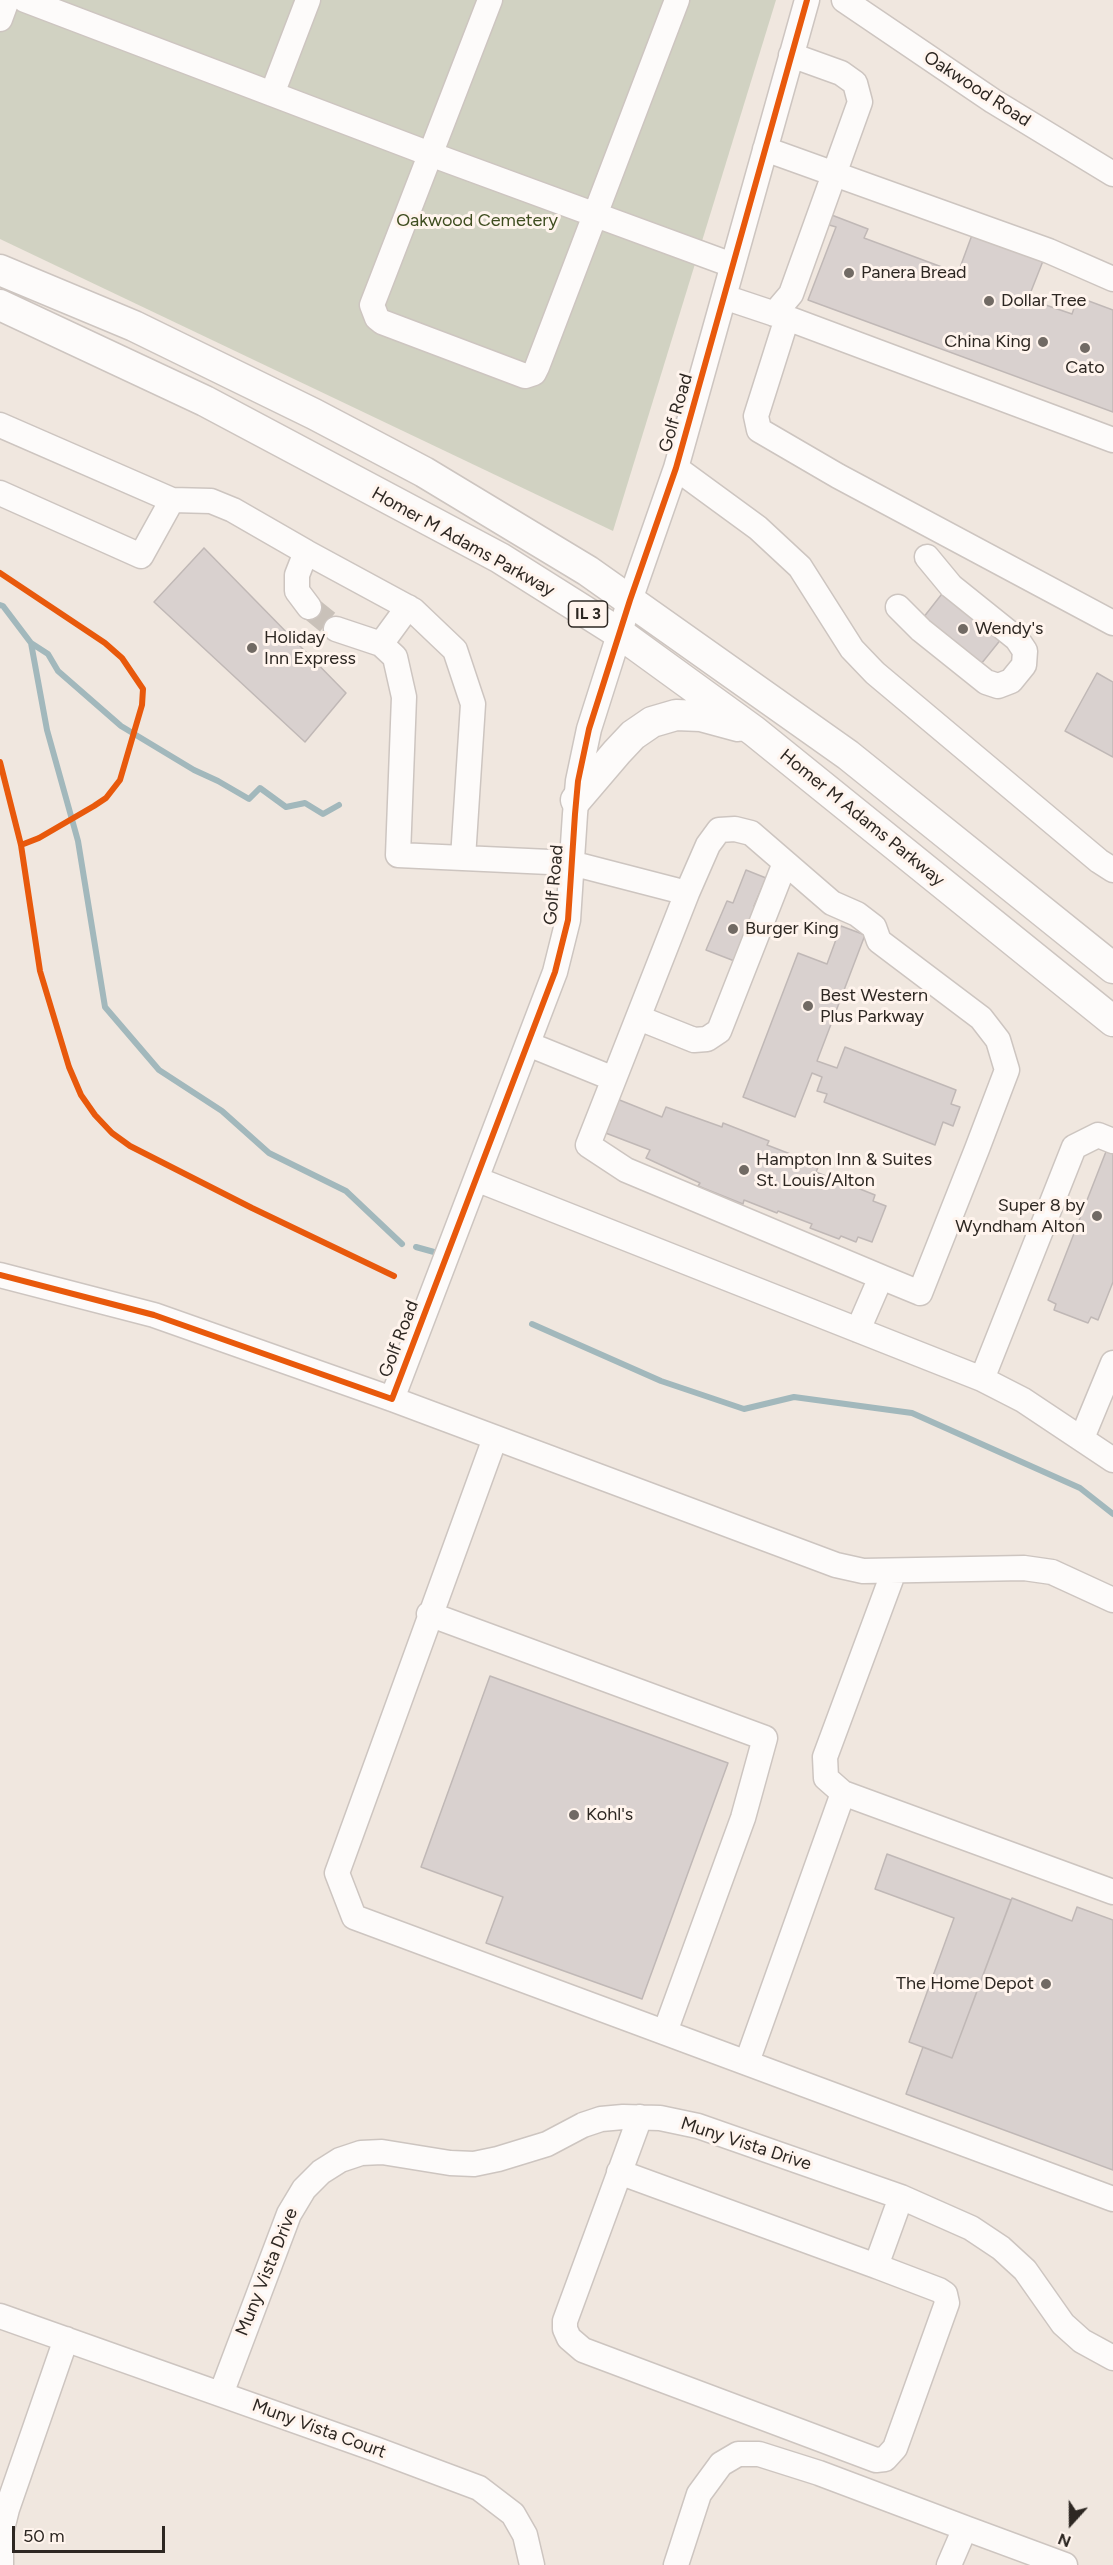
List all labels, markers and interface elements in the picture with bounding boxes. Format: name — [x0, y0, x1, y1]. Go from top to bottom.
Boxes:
street label: Oakwood Road — [920, 46, 1034, 132]
park label: Oakwood Cemetery — [396, 210, 558, 232]
place label: Panera Bread — [861, 262, 967, 284]
marker: Panera Bread — [842, 266, 856, 280]
place label: Dollar Tree — [1001, 290, 1086, 312]
marker: Dollar Tree — [982, 294, 996, 308]
place label: China King — [944, 331, 1031, 353]
marker: China King — [1036, 335, 1050, 349]
marker: Cato — [1078, 341, 1092, 355]
place label: Cato — [1065, 357, 1105, 379]
street label: Golf Road — [655, 371, 697, 455]
street label: Homer M Adams Parkway — [368, 483, 558, 601]
road number: IL 3 — [568, 601, 608, 627]
place label: Wendy's — [975, 618, 1043, 640]
marker: Wendy's — [956, 622, 970, 636]
place label: Holiday Inn Express — [264, 627, 356, 670]
marker: Holiday Inn Express — [245, 641, 259, 655]
street label: Homer M Adams Parkway — [775, 745, 949, 891]
street label: Golf Road — [540, 844, 568, 926]
place label: Burger King — [745, 918, 839, 940]
marker: Burger King — [726, 922, 740, 936]
place label: Best Western Plus Parkway — [820, 985, 928, 1028]
marker: Best Western Plus Parkway — [801, 999, 815, 1013]
place label: Hampton Inn & Suites St. Louis/Alton — [756, 1149, 932, 1192]
marker: Hampton Inn & Suites St. Louis/Alton — [737, 1163, 751, 1177]
place label: Super 8 by Wyndham Alton — [955, 1195, 1085, 1238]
marker: Super 8 by Wyndham Alton — [1090, 1209, 1104, 1223]
street label: Golf Road — [374, 1298, 424, 1380]
place label: Kohl's — [586, 1804, 633, 1826]
marker: Kohl's — [567, 1808, 581, 1822]
place label: The Home Depot — [896, 1973, 1034, 1995]
marker: The Home Depot — [1039, 1977, 1053, 1991]
street label: Muny Vista Drive — [678, 2113, 814, 2175]
street label: Muny Vista Drive — [231, 2205, 303, 2339]
street label: Muny Vista Court — [249, 2395, 389, 2463]
north arrow — [1041, 2493, 1101, 2553]
scale bar — [15, 2514, 168, 2552]
text: 50 m — [23, 2525, 65, 2547]
text: N — [1055, 2529, 1074, 2551]

